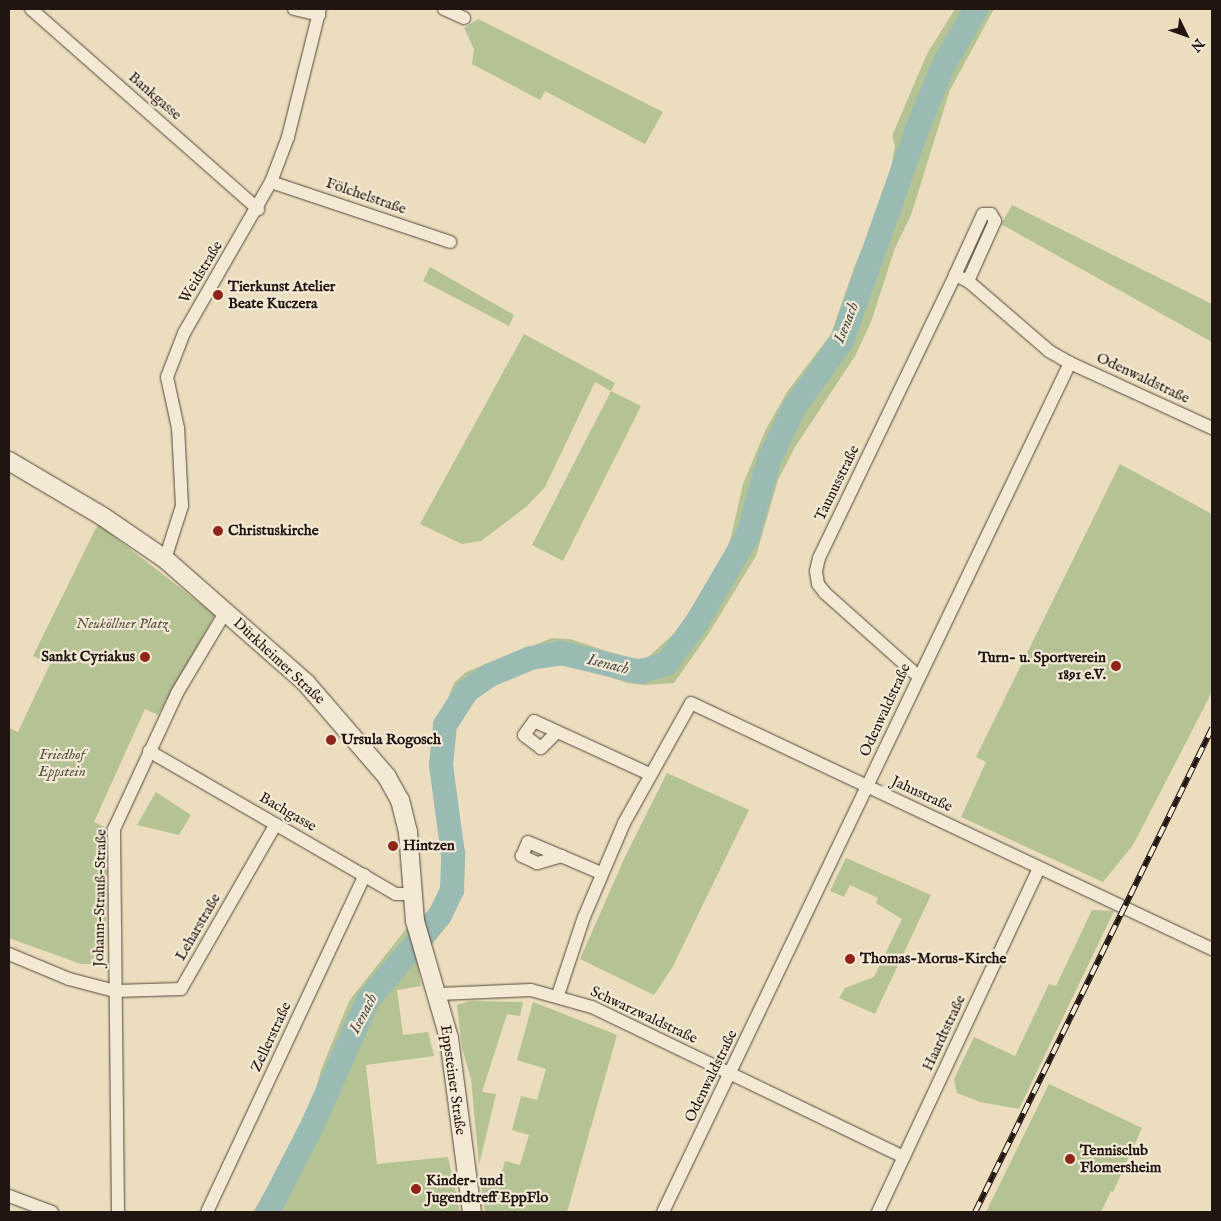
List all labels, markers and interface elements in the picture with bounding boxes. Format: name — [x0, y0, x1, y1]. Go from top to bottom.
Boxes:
north arrow — [1161, 10, 1211, 60]
text: N — [1186, 35, 1208, 56]
street label: Bankgasse — [125, 68, 185, 124]
street label: Fölchelstraße — [323, 174, 409, 218]
street label: Weidstraße — [175, 238, 227, 306]
place label: Tierkunst Atelier Beate Kuczera — [228, 277, 335, 312]
marker: Tierkunst Atelier Beate Kuczera — [212, 289, 224, 301]
water label: Isenach — [830, 300, 864, 346]
street label: Odenwaldstraße — [1094, 349, 1192, 407]
street label: Taunusstraße — [811, 442, 863, 524]
place label: Christuskirche — [228, 522, 319, 540]
marker: Christuskirche — [212, 525, 224, 537]
street label: Dürkheimer Straße — [229, 614, 329, 708]
park label: Neuköllner Platz — [76, 615, 168, 633]
place label: Sankt Cyriakus — [41, 648, 135, 666]
place label: Turn- u. Sportverein 1891 e.V. — [978, 648, 1106, 683]
marker: Sankt Cyriakus — [139, 651, 151, 663]
water label: Isenach — [585, 651, 631, 679]
marker: Turn- u. Sportverein 1891 e.V. — [1110, 660, 1122, 672]
street label: Odenwaldstraße — [856, 661, 914, 759]
place label: Ursula Rogosch — [341, 731, 441, 749]
marker: Ursula Rogosch — [325, 734, 337, 746]
park label: Friedhof Eppstein — [38, 745, 86, 780]
street label: Jahnstraße — [889, 772, 955, 816]
street label: Bachgasse — [256, 788, 320, 836]
street label: Johann-Strauß-Straße — [90, 829, 110, 967]
place label: Hintzen — [403, 837, 455, 855]
marker: Hintzen — [387, 840, 399, 852]
street label: Leharstraße — [172, 890, 224, 964]
place label: Thomas-Morus-Kirche — [860, 950, 1006, 968]
marker: Thomas-Morus-Kirche — [844, 953, 856, 965]
street label: Schwarzwaldstraße — [588, 982, 700, 1048]
water label: Isenach — [346, 991, 382, 1037]
street label: Haardtstraße — [919, 992, 969, 1074]
street label: Zellerstraße — [247, 999, 295, 1075]
street label: Eppsteiner Straße — [436, 1024, 470, 1136]
street label: Odenwaldstraße — [681, 1027, 741, 1125]
place label: Tennisclub Flomersheim — [1080, 1141, 1161, 1176]
marker: Tennisclub Flomersheim — [1064, 1153, 1076, 1165]
place label: Kinder- und Jugendtreff EppFlo — [426, 1171, 548, 1206]
marker: Kinder- und Jugendtreff EppFlo — [410, 1183, 422, 1195]

